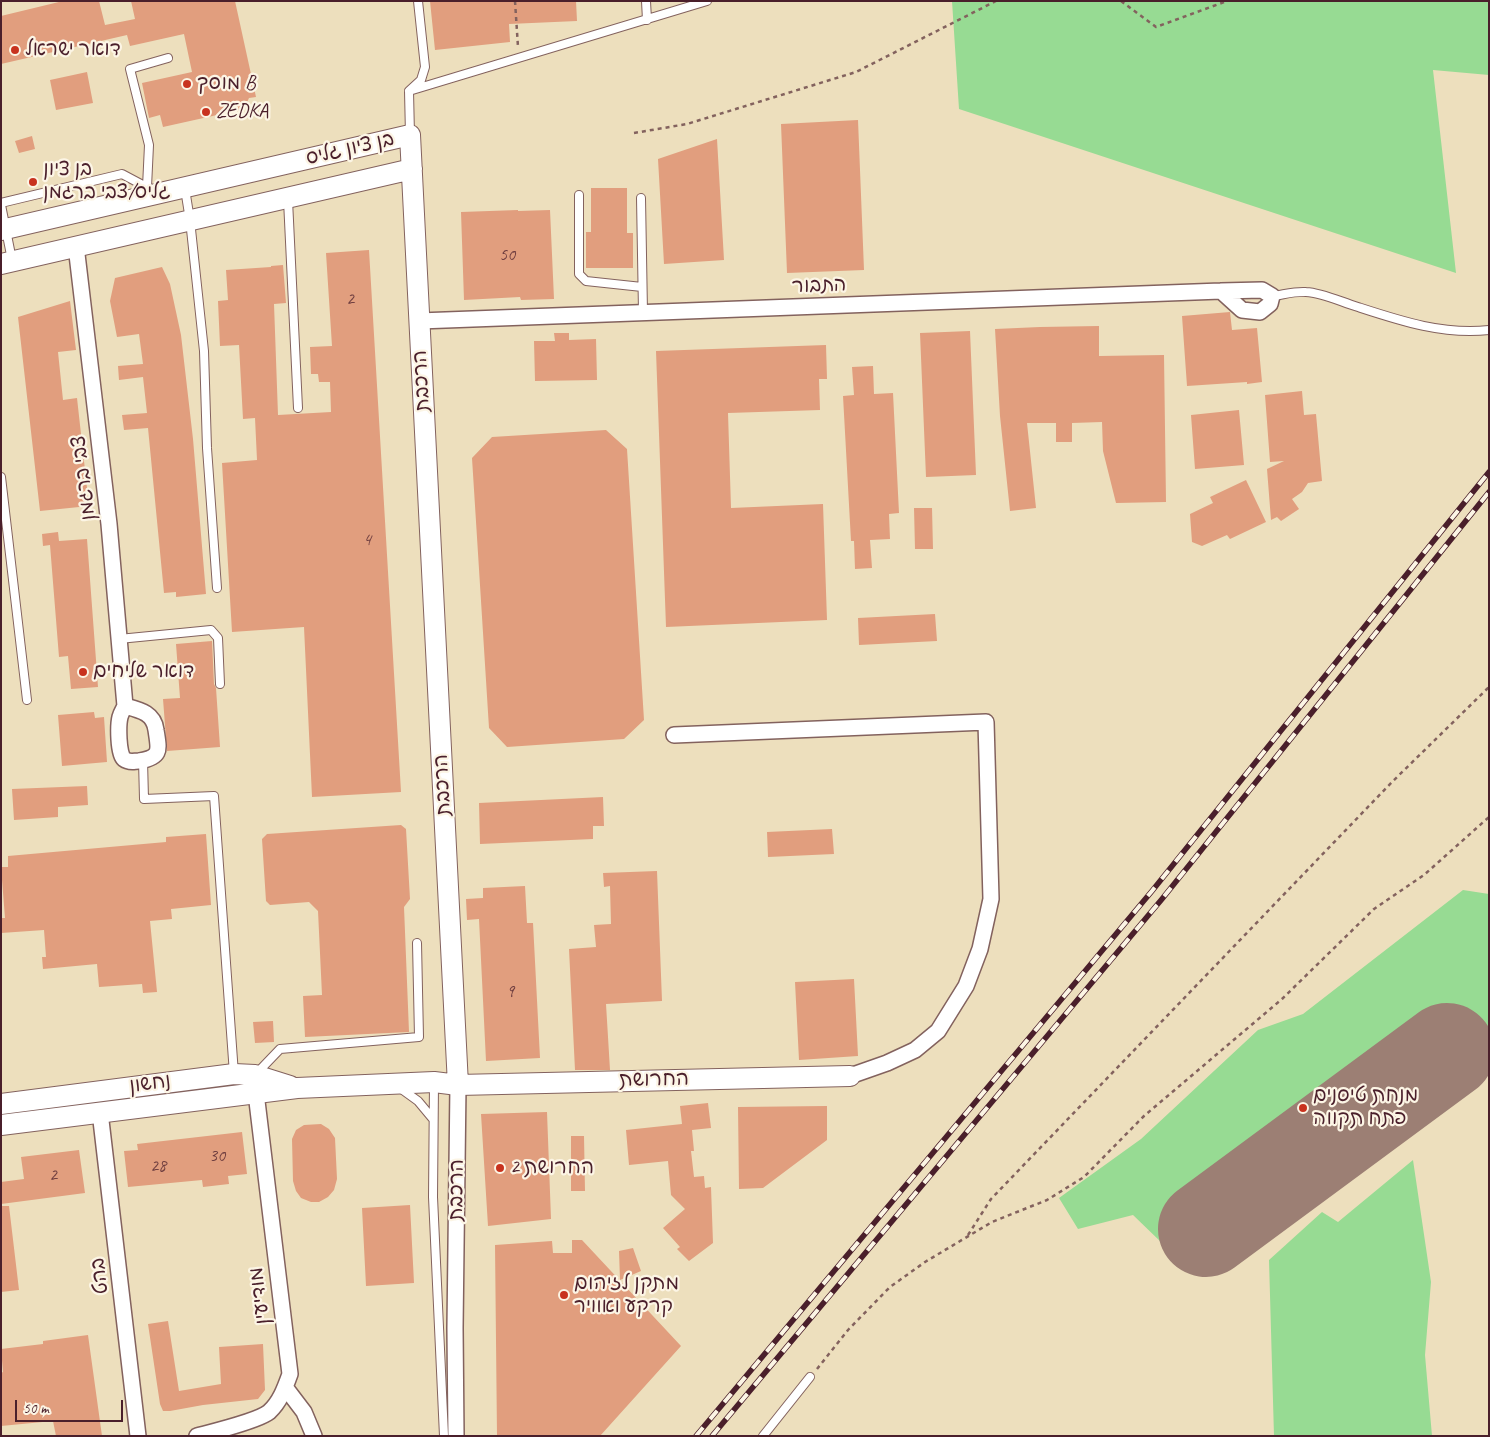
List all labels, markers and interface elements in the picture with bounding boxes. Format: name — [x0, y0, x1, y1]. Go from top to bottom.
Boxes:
place label: דואר ישראל — [25, 38, 121, 62]
marker: דואר ישראל — [9, 44, 21, 56]
place label: מוסך B — [197, 72, 255, 96]
marker: מוסך B — [181, 78, 193, 90]
place label: ZEDKA — [216, 100, 268, 124]
marker: ZEDKA — [200, 106, 212, 118]
street label: בן ציון גליס — [304, 127, 396, 171]
place label: בן ציון גליס/צבי ברגמן — [43, 158, 171, 205]
marker: בן ציון גליס/צבי ברגמן — [27, 176, 39, 188]
house number: 50 — [499, 244, 515, 266]
street label: התבור — [791, 273, 847, 299]
house number: 2 — [346, 288, 354, 310]
street label: הרכבת — [408, 350, 436, 412]
street label: צבי ברגמן — [67, 434, 101, 522]
house number: 4 — [363, 529, 371, 551]
place label: דואר שליחים — [93, 660, 194, 684]
marker: דואר שליחים — [77, 666, 89, 678]
street label: הרכבת — [429, 754, 457, 816]
house number: 9 — [506, 981, 514, 1003]
street label: החרושת — [619, 1067, 689, 1093]
street label: נחשון — [128, 1069, 172, 1099]
place label: מנחת טיסנים פתח תקווה — [1313, 1084, 1418, 1131]
marker: מנחת טיסנים פתח תקווה — [1297, 1102, 1309, 1114]
house number: 30 — [209, 1145, 225, 1167]
house number: 28 — [150, 1155, 166, 1177]
place label: החרושת 2 — [510, 1156, 594, 1180]
street label: הרכבת — [444, 1159, 470, 1221]
marker: החרושת 2 — [494, 1162, 506, 1174]
house number: 2 — [49, 1164, 57, 1186]
street label: בהט — [86, 1257, 114, 1295]
street label: מודיעין — [245, 1266, 275, 1326]
place label: מתקן לזיהום קרקע ואוויר — [574, 1272, 679, 1319]
marker: מתקן לזיהום קרקע ואוויר — [558, 1289, 570, 1301]
scale bar — [18, 1390, 125, 1422]
text: 50 m — [23, 1399, 49, 1418]

